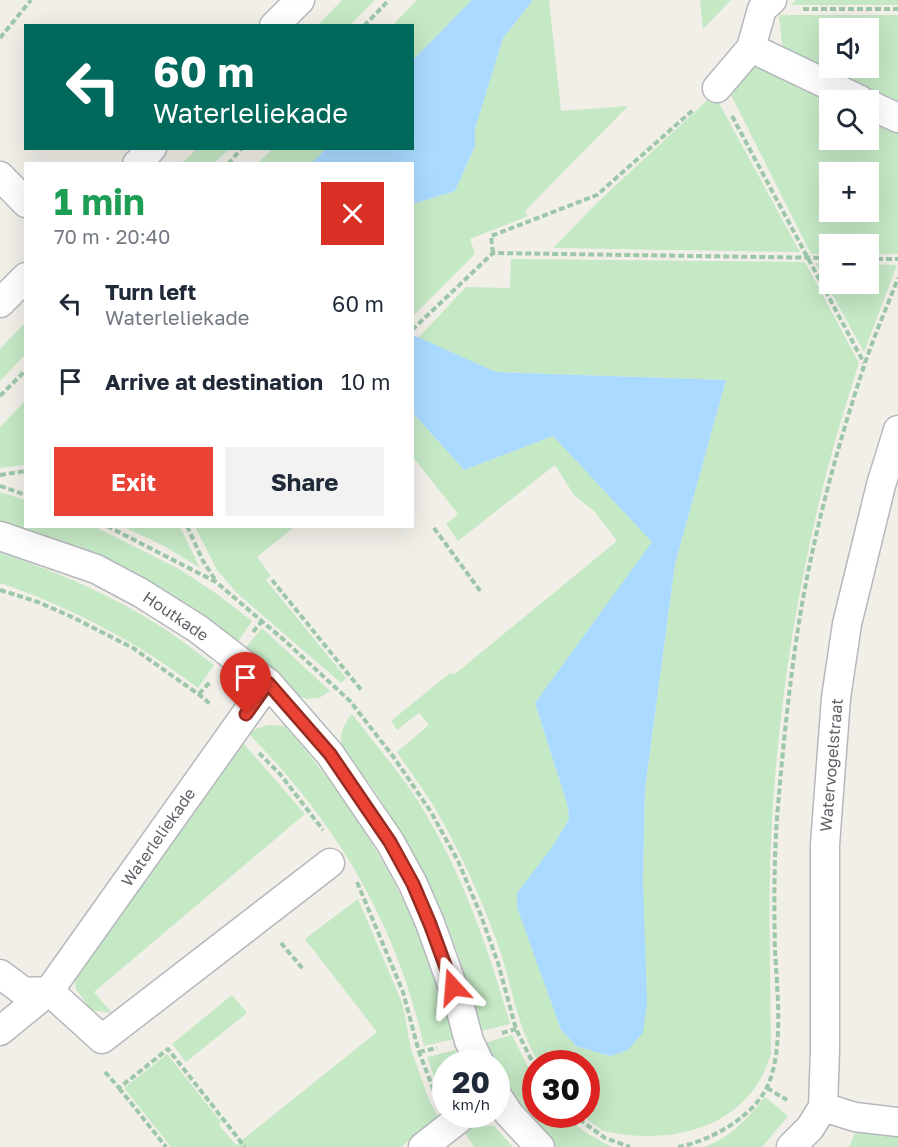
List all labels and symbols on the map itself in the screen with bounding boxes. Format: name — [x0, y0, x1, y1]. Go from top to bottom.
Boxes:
street label: Houtkade — [139, 587, 213, 645]
pin — [220, 652, 271, 714]
street label: Watervogelstraat — [815, 698, 847, 832]
street label: Waterleliekade — [117, 784, 199, 890]
position arrow — [421, 955, 485, 1019]
speed limit sign: 30 — [522, 1050, 600, 1128]

